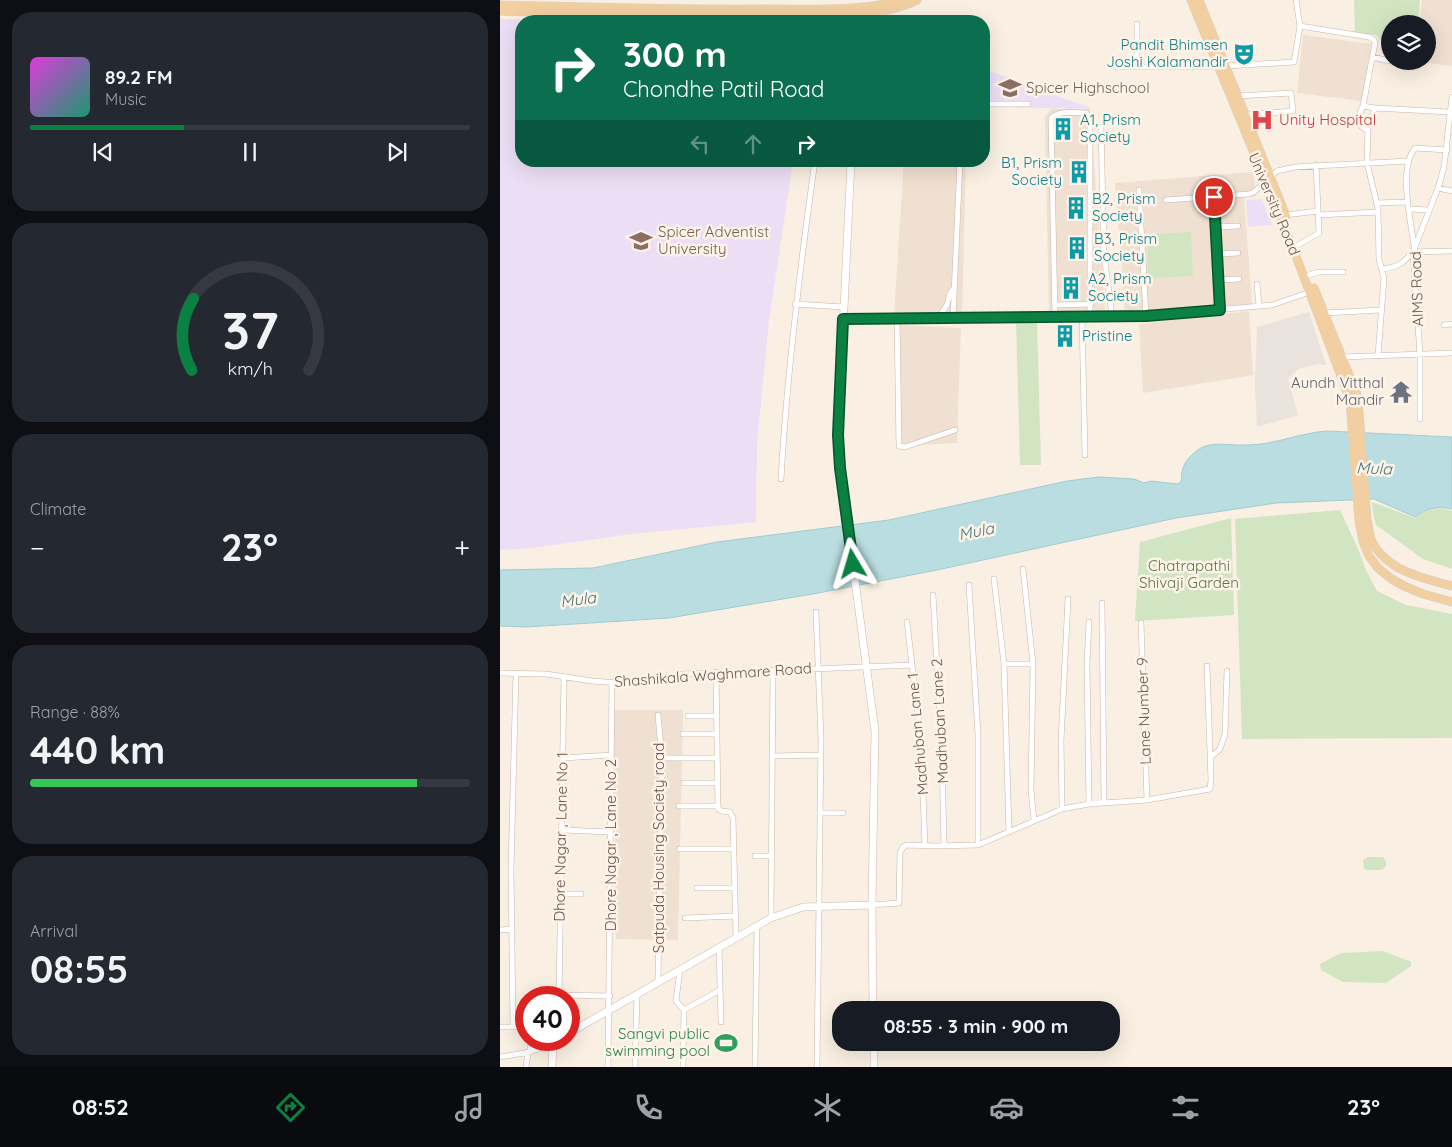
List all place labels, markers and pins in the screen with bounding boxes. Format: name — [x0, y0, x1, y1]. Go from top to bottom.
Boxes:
place label: Pandit Bhimsen Joshi Kalamandir — [1106, 35, 1228, 71]
theatre icon: Pandit Bhimsen Joshi Kalamandir — [1231, 41, 1257, 67]
school or university icon: Spicer Highschool — [997, 75, 1023, 101]
place label: Spicer Highschool — [1026, 78, 1150, 97]
hospital icon: Unity Hospital — [1249, 107, 1275, 133]
place label: A1, Prism Society — [1080, 110, 1141, 146]
place label: Unity Hospital — [1279, 110, 1376, 129]
building icon: A1, Prism Society — [1050, 116, 1076, 142]
place label: B1, Prism Society — [1001, 153, 1062, 189]
building icon: B1, Prism Society — [1066, 159, 1092, 185]
pin — [1193, 176, 1235, 218]
place label: B2, Prism Society — [1092, 189, 1156, 225]
building icon: B2, Prism Society — [1063, 195, 1089, 221]
place label: Spicer Adventist University — [658, 222, 769, 258]
school or university icon: Spicer Adventist University — [628, 228, 654, 254]
place label: B3, Prism Society — [1094, 229, 1157, 265]
building icon: B3, Prism Society — [1064, 235, 1090, 261]
place label: A2, Prism Society — [1088, 269, 1152, 305]
building icon: A2, Prism Society — [1058, 275, 1084, 301]
building icon: Pristine — [1052, 323, 1078, 349]
place label: Pristine — [1082, 326, 1132, 345]
place label: Aundh Vitthal Mandir — [1291, 373, 1384, 409]
temple icon: Aundh Vitthal Mandir — [1388, 379, 1414, 405]
place label: Sangvi public swimming pool — [605, 1024, 710, 1060]
sports icon: Sangvi public swimming pool — [713, 1030, 739, 1056]

